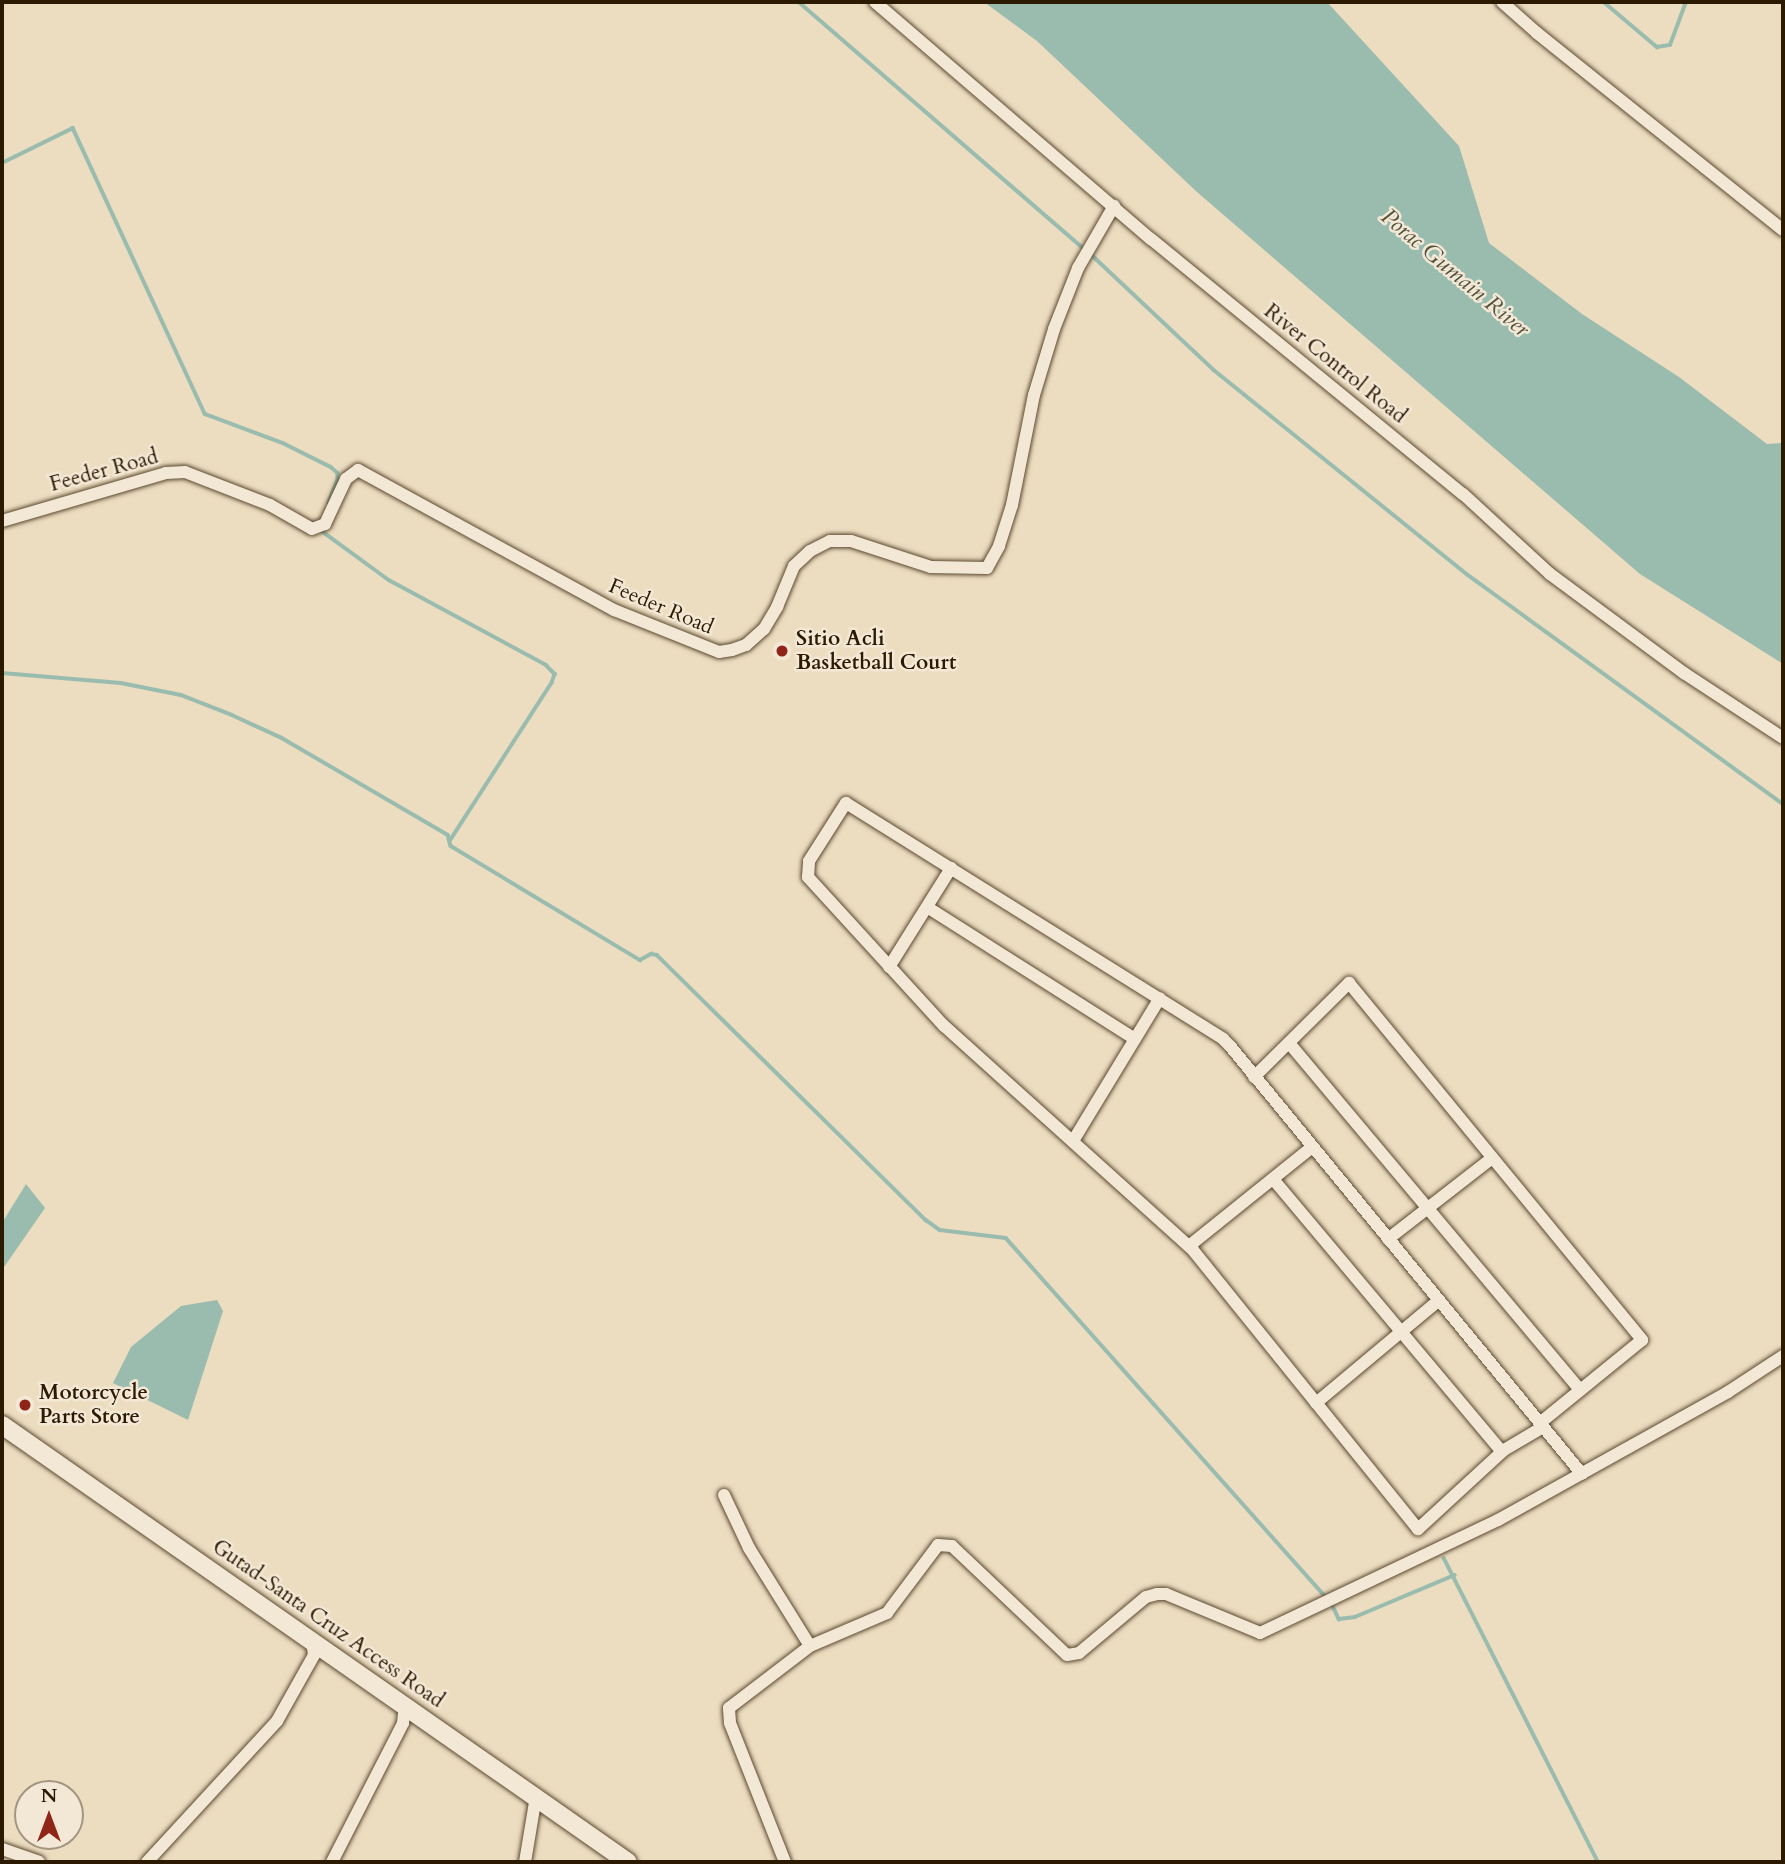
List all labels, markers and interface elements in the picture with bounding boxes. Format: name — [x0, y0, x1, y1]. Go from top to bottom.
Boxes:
water label: Porac Gumain River — [1375, 203, 1535, 343]
street label: River Control Road — [1259, 299, 1411, 429]
street label: Feeder Road — [47, 444, 161, 498]
street label: Feeder Road — [605, 574, 717, 640]
place label: Sitio Acli Basketball Court — [796, 626, 956, 676]
marker: Sitio Acli Basketball Court — [774, 643, 790, 659]
place label: Motorcycle Parts Store — [39, 1380, 148, 1430]
marker: Motorcycle Parts Store — [17, 1397, 33, 1413]
street label: Gutad-Santa Cruz Access Road — [207, 1534, 449, 1714]
north arrow — [14, 1780, 84, 1850]
text: N — [41, 1783, 57, 1809]

